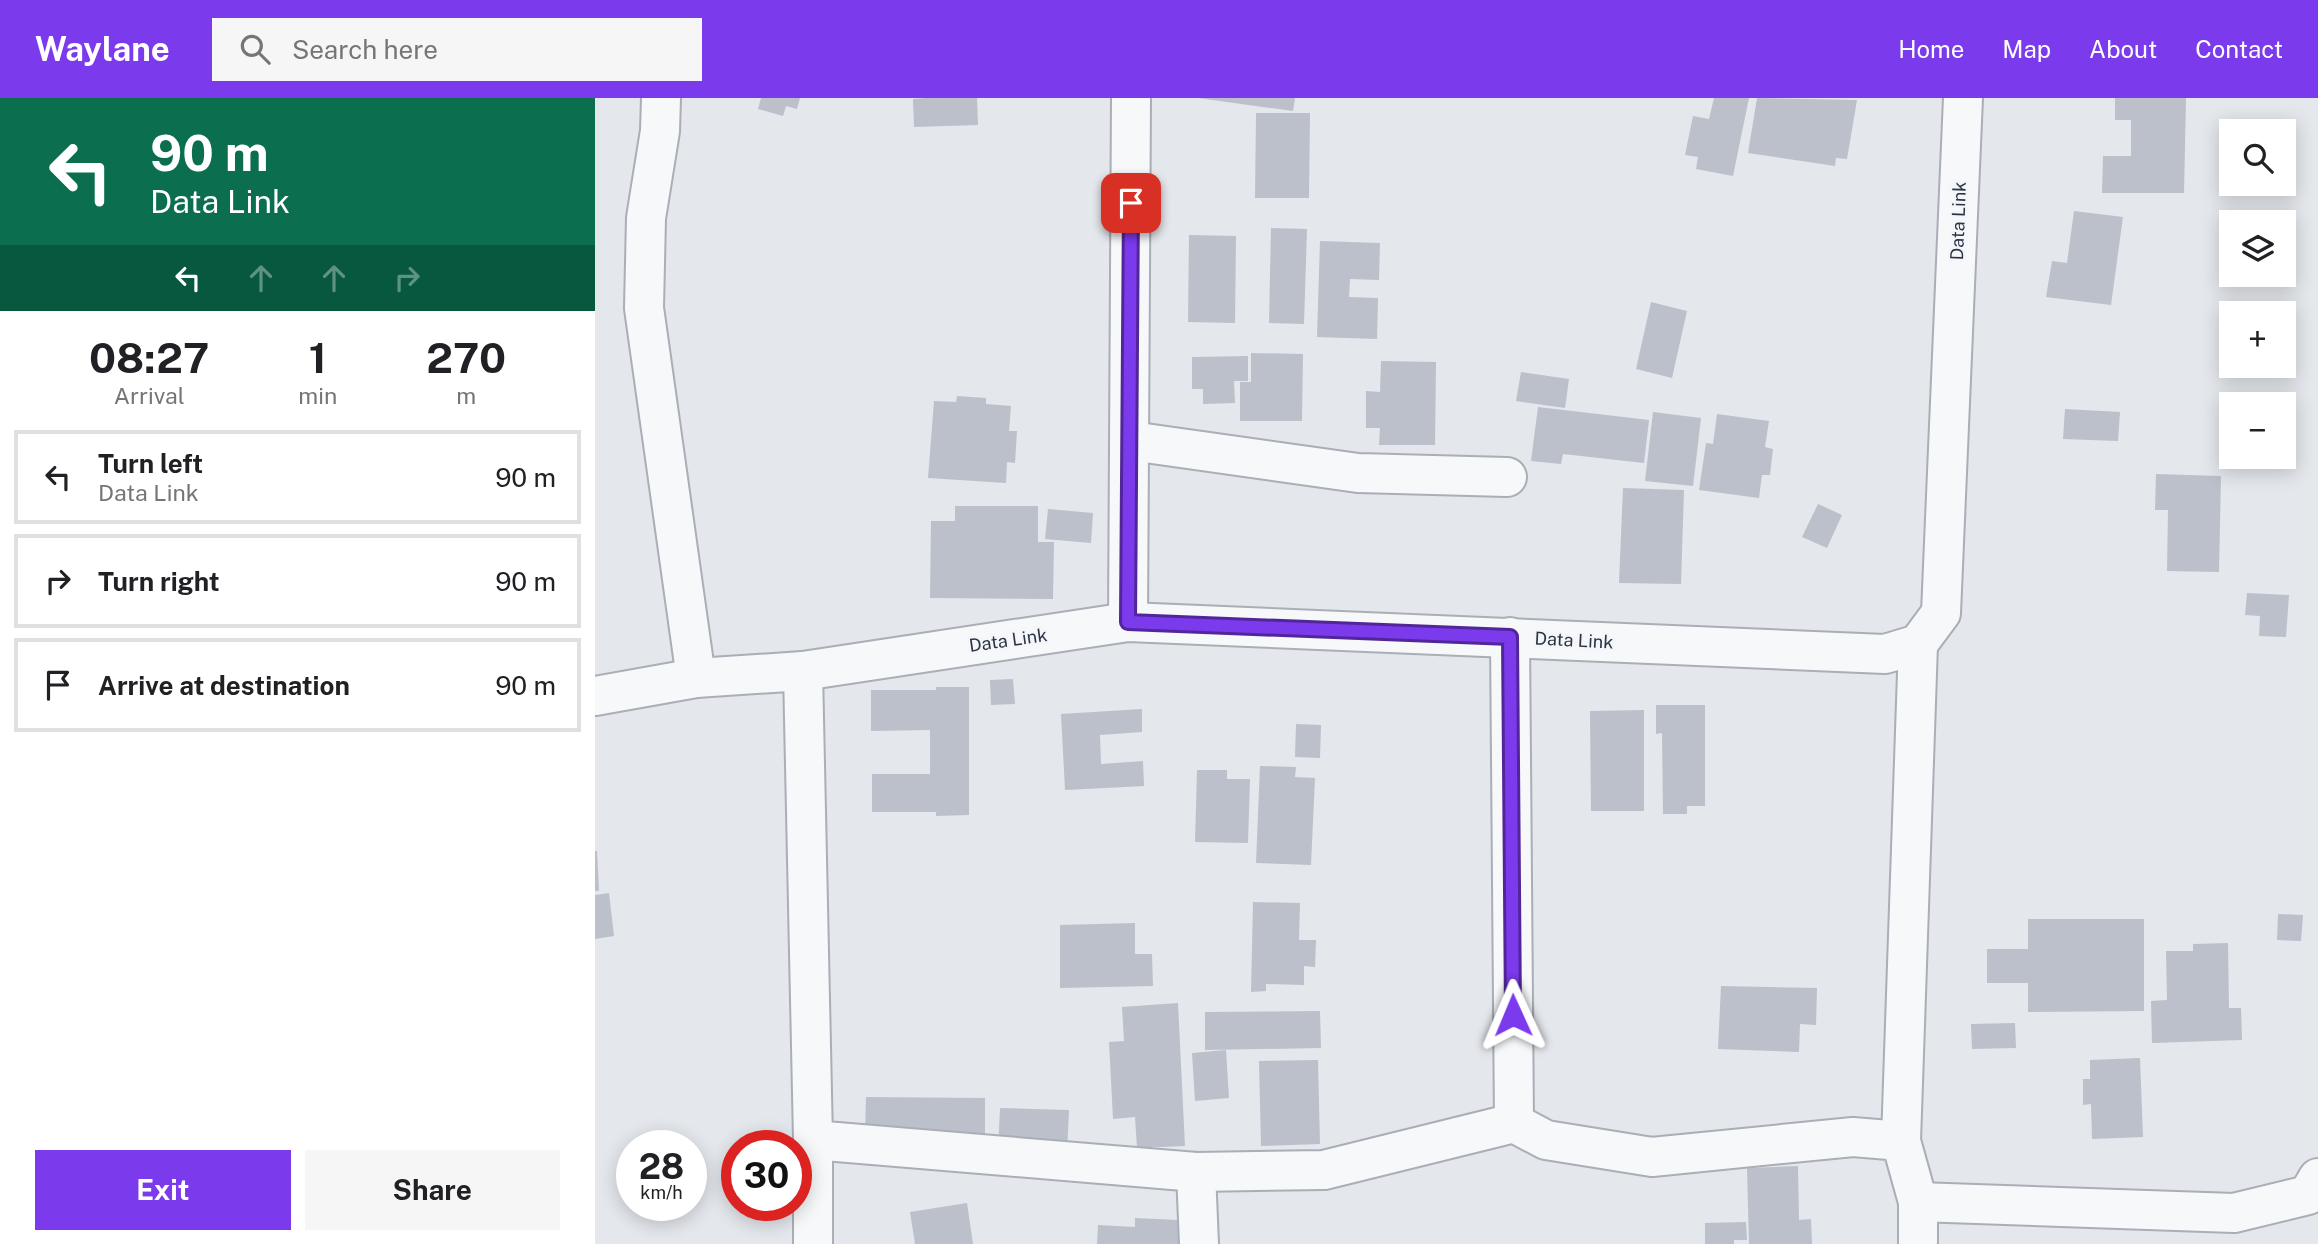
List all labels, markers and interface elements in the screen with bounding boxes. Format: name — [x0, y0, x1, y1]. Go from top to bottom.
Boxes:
search box — [212, 18, 702, 81]
text: Waylane — [35, 30, 170, 68]
icon: search — [236, 30, 274, 68]
text: Search here — [292, 34, 438, 65]
text: Home — [1898, 35, 1964, 63]
text: Map — [2002, 35, 2051, 63]
text: About — [2089, 35, 2157, 63]
text: Contact — [2195, 35, 2283, 63]
map controls — [2219, 119, 2296, 469]
button: search — [2219, 119, 2296, 196]
text: 90 m — [150, 124, 269, 182]
icon: left — [35, 126, 126, 217]
pin — [1101, 173, 1161, 233]
street label: Data Link — [1946, 181, 1970, 261]
text: Data Link — [150, 183, 290, 220]
icon: arrive — [1112, 184, 1150, 222]
button: layers — [2219, 210, 2296, 287]
icon: left — [169, 259, 207, 297]
icon: ahead — [242, 259, 280, 297]
icon: ahead — [315, 259, 353, 297]
icon: right — [388, 259, 426, 297]
button: + — [2219, 301, 2296, 378]
text: 08:27 — [89, 333, 209, 382]
text: 1 — [309, 333, 327, 382]
text: 270 — [426, 333, 506, 382]
text: Arrival — [114, 382, 185, 409]
text: min — [298, 382, 337, 409]
text: m — [456, 382, 476, 409]
button: − — [2219, 392, 2296, 469]
text: Turn left — [98, 448, 203, 479]
icon: left — [39, 458, 77, 496]
text: 90 m — [495, 462, 556, 493]
text: Data Link — [98, 479, 199, 506]
icon: right — [39, 562, 77, 600]
text: Turn right — [98, 566, 220, 597]
text: 90 m — [495, 566, 556, 597]
street label: Data Link — [968, 624, 1048, 656]
street label: Data Link — [1534, 627, 1614, 653]
icon: arrive — [39, 666, 77, 704]
text: Arrive at destination — [98, 670, 350, 701]
text: 90 m — [495, 670, 556, 701]
position arrow — [1476, 978, 1550, 1052]
speed limit sign: 30 — [721, 1130, 812, 1221]
text: 28 — [639, 1146, 684, 1187]
button: Exit — [35, 1150, 291, 1230]
button: Share — [305, 1150, 560, 1230]
text: km/h — [640, 1182, 683, 1203]

